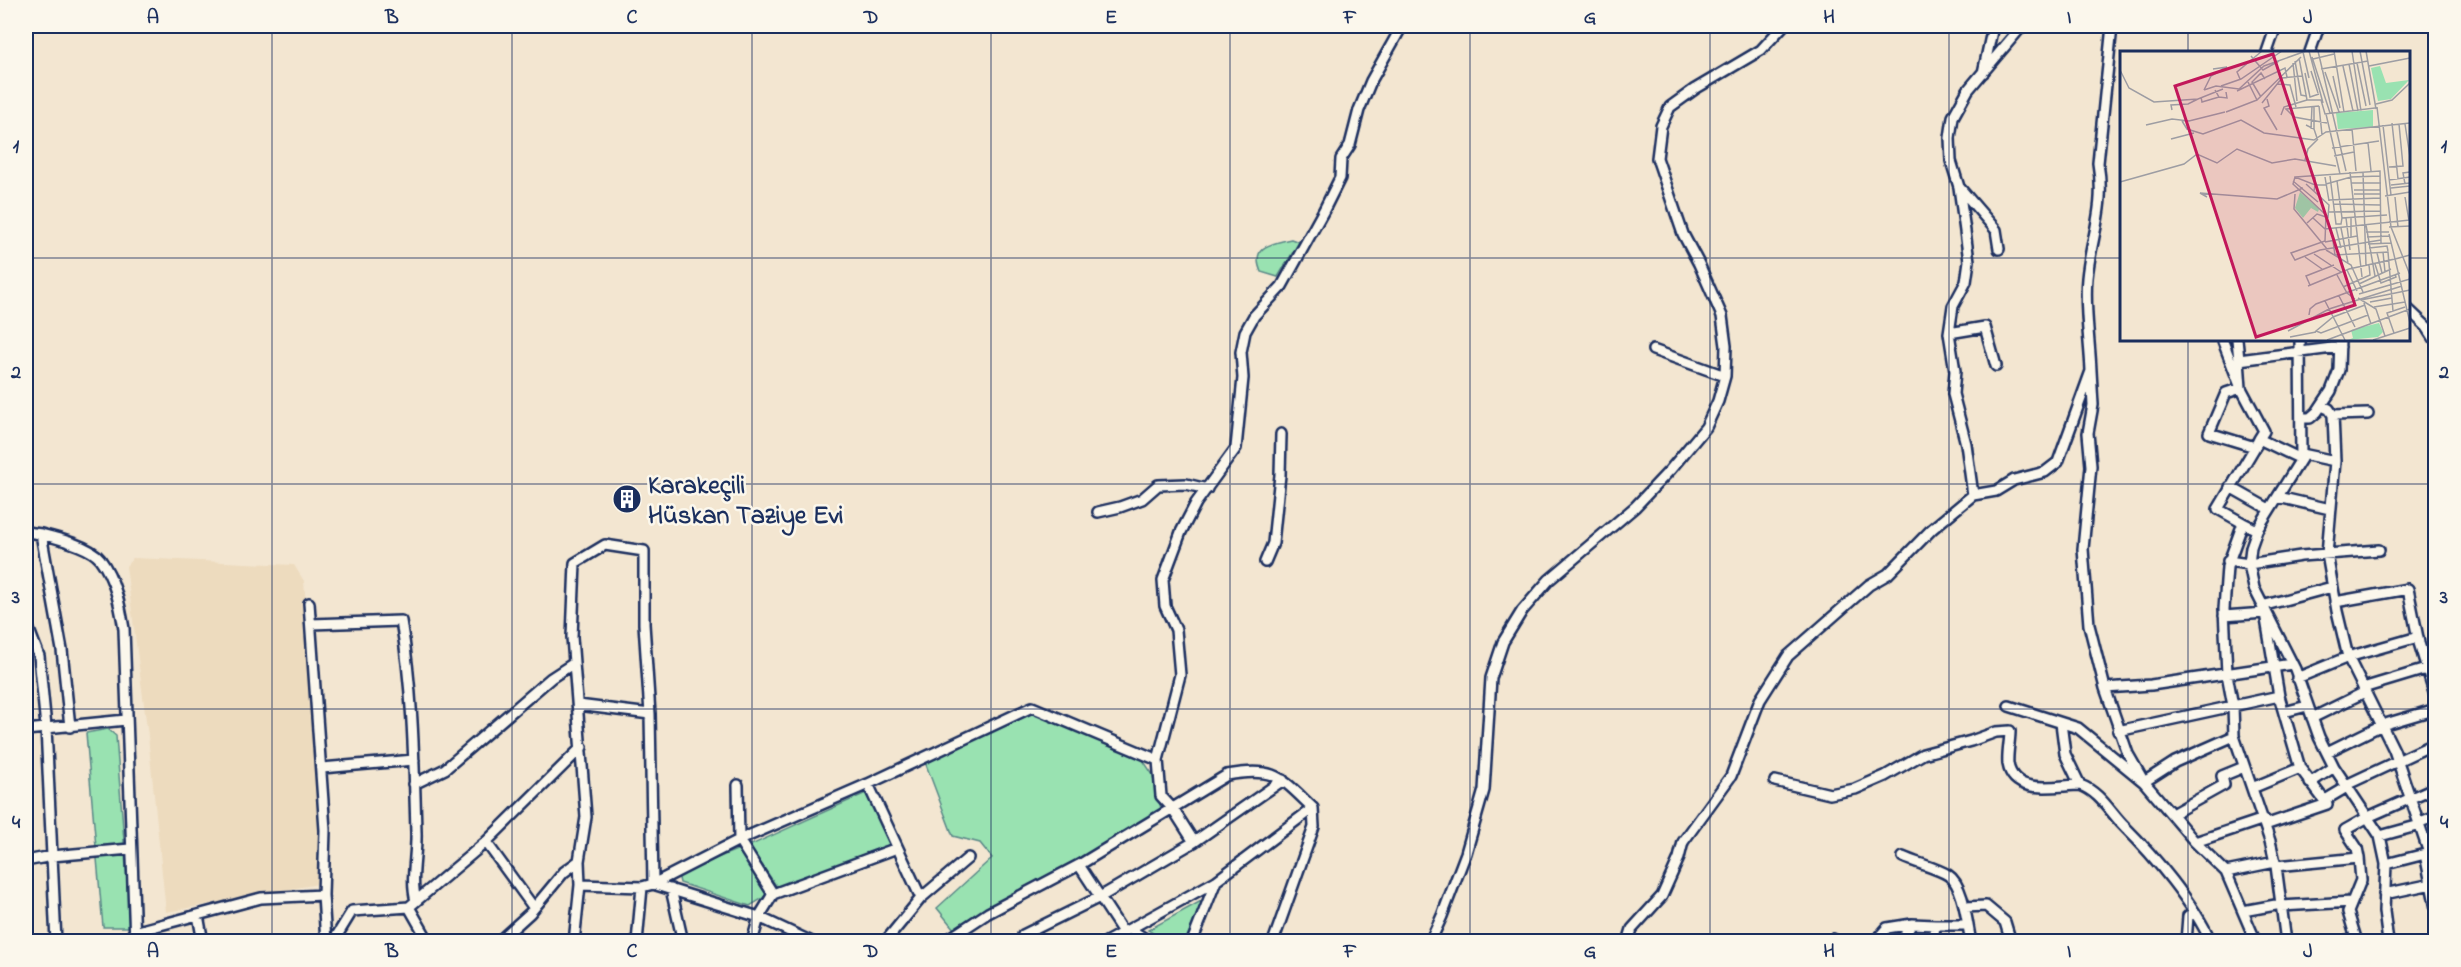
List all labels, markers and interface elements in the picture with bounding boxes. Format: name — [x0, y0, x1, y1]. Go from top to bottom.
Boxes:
text: A — [147, 4, 159, 33]
text: B — [384, 4, 399, 33]
text: C — [627, 4, 638, 33]
text: D — [863, 4, 878, 33]
text: E — [1105, 4, 1117, 33]
text: F — [1343, 4, 1357, 33]
text: G — [1584, 4, 1597, 33]
text: H — [1823, 4, 1835, 33]
text: I — [2067, 4, 2072, 33]
text: J — [2303, 4, 2313, 33]
inset map — [2120, 51, 2410, 340]
text: 1 — [13, 133, 20, 162]
text: 1 — [2441, 133, 2448, 162]
text: 2 — [10, 359, 21, 388]
text: 2 — [2438, 359, 2449, 388]
place label: Karakeçili Hüskan Taziye Evi — [648, 468, 843, 536]
building icon: Karakeçili Hüskan Taziye Evi — [611, 483, 643, 515]
text: 3 — [11, 584, 20, 613]
text: 3 — [2439, 584, 2448, 613]
text: 4 — [12, 809, 21, 838]
text: 4 — [2440, 809, 2449, 838]
text: A — [147, 938, 159, 967]
text: B — [384, 938, 399, 967]
text: C — [627, 938, 638, 967]
text: D — [863, 938, 878, 967]
text: E — [1105, 938, 1117, 967]
text: F — [1343, 938, 1357, 967]
text: G — [1584, 938, 1597, 967]
text: H — [1823, 938, 1835, 967]
text: I — [2067, 938, 2072, 967]
text: J — [2303, 938, 2313, 967]

